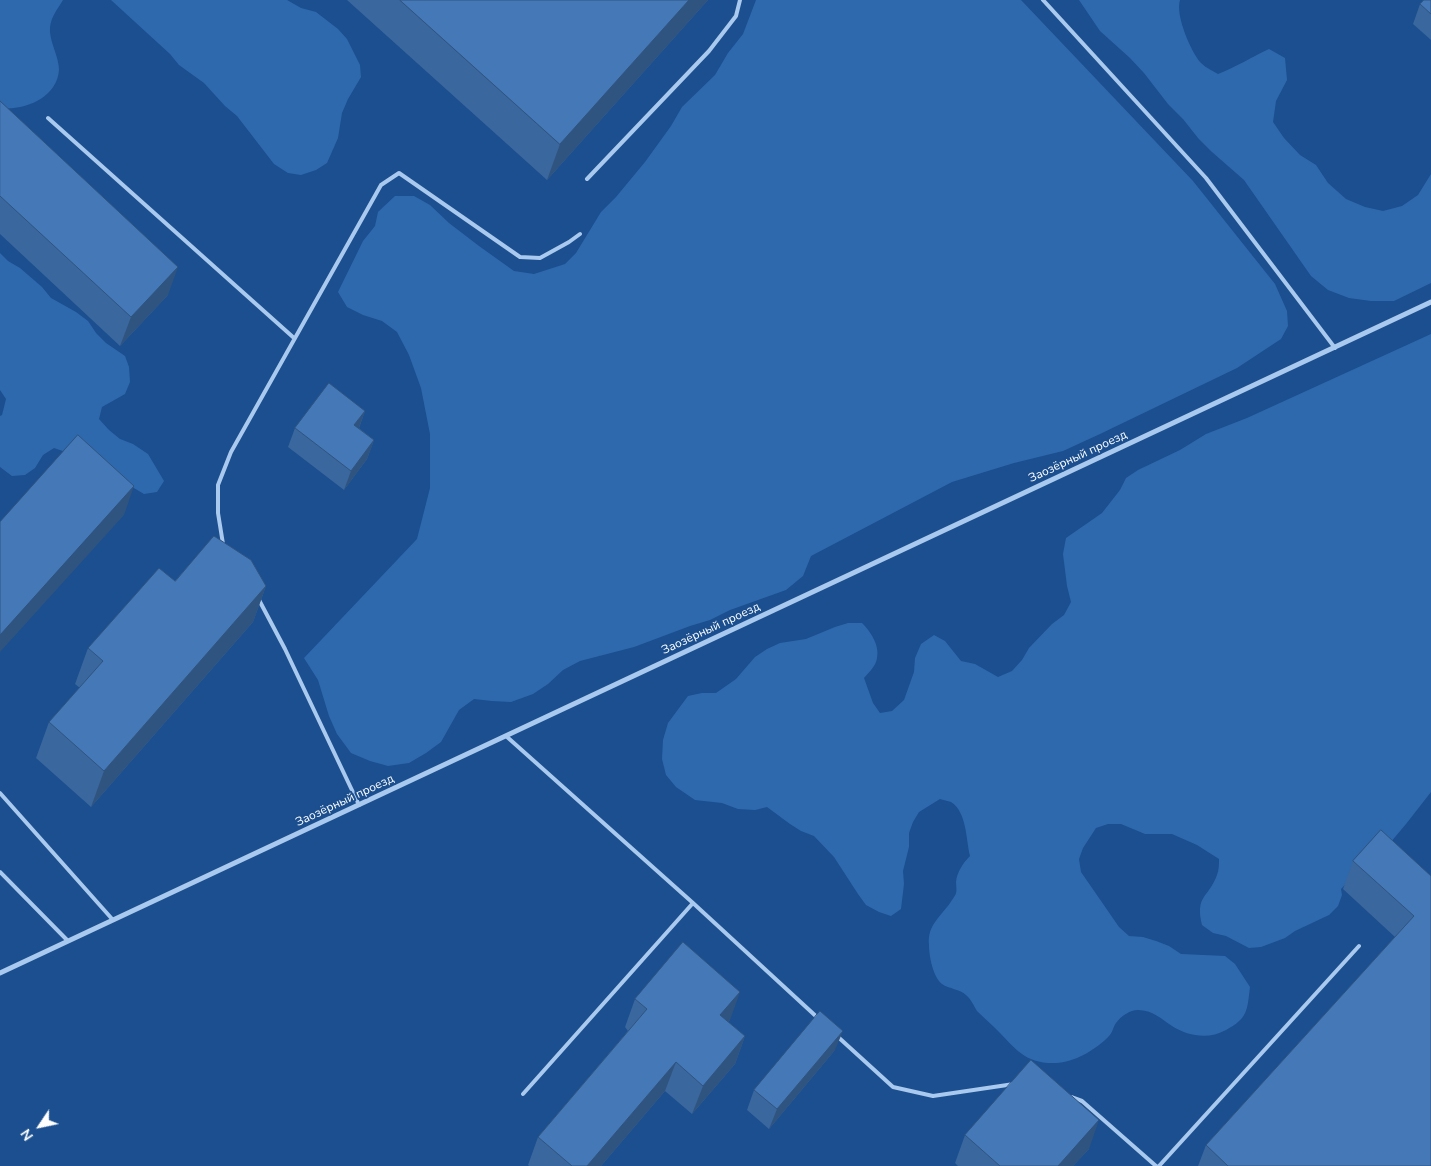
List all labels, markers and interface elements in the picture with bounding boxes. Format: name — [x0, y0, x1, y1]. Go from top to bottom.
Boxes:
street label: Заозёрный проезд — [1026, 428, 1130, 486]
street label: Заозёрный проезд — [659, 600, 763, 658]
street label: Заозёрный проезд — [293, 772, 397, 830]
north arrow — [15, 1101, 65, 1151]
text: N — [16, 1125, 38, 1144]

